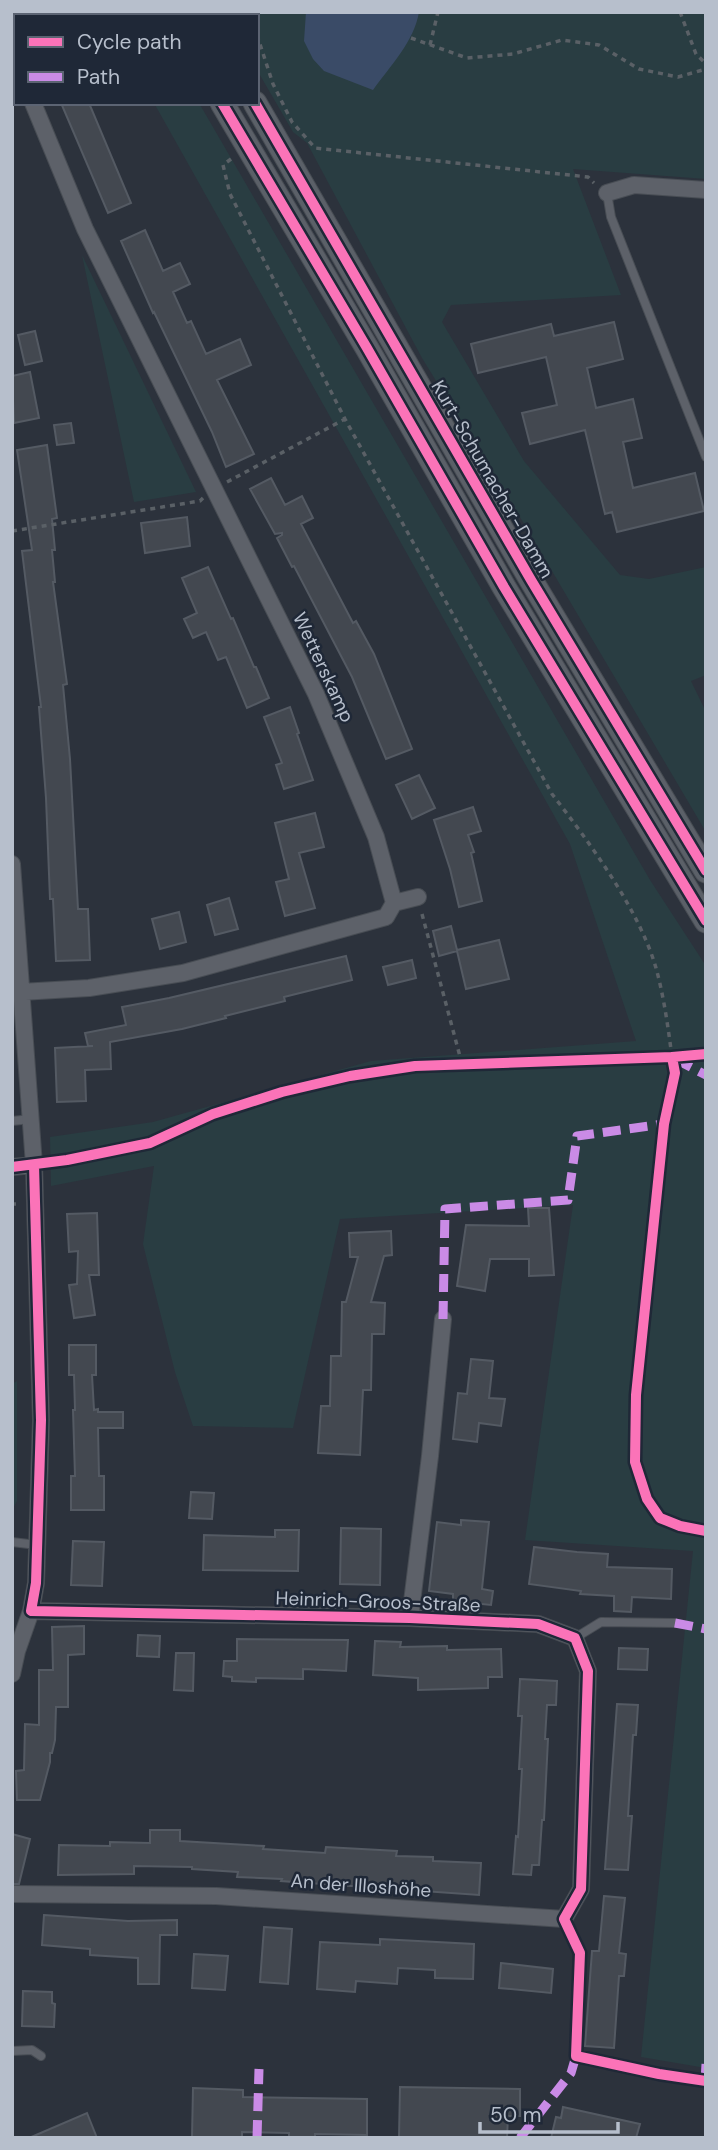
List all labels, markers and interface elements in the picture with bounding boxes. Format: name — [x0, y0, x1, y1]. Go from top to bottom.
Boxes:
legend — [14, 14, 259, 105]
text: Cycle path — [77, 28, 182, 56]
text: Path — [77, 63, 120, 91]
street label: Kurt-Schumacher-Damm — [426, 376, 560, 583]
street label: Wetterskamp — [287, 608, 360, 726]
street label: Heinrich-Groos-Straße — [275, 1585, 481, 1618]
street label: An der Illoshöhe — [290, 1868, 432, 1903]
scale bar — [480, 2090, 618, 2134]
text: 50 m — [490, 2101, 541, 2129]

